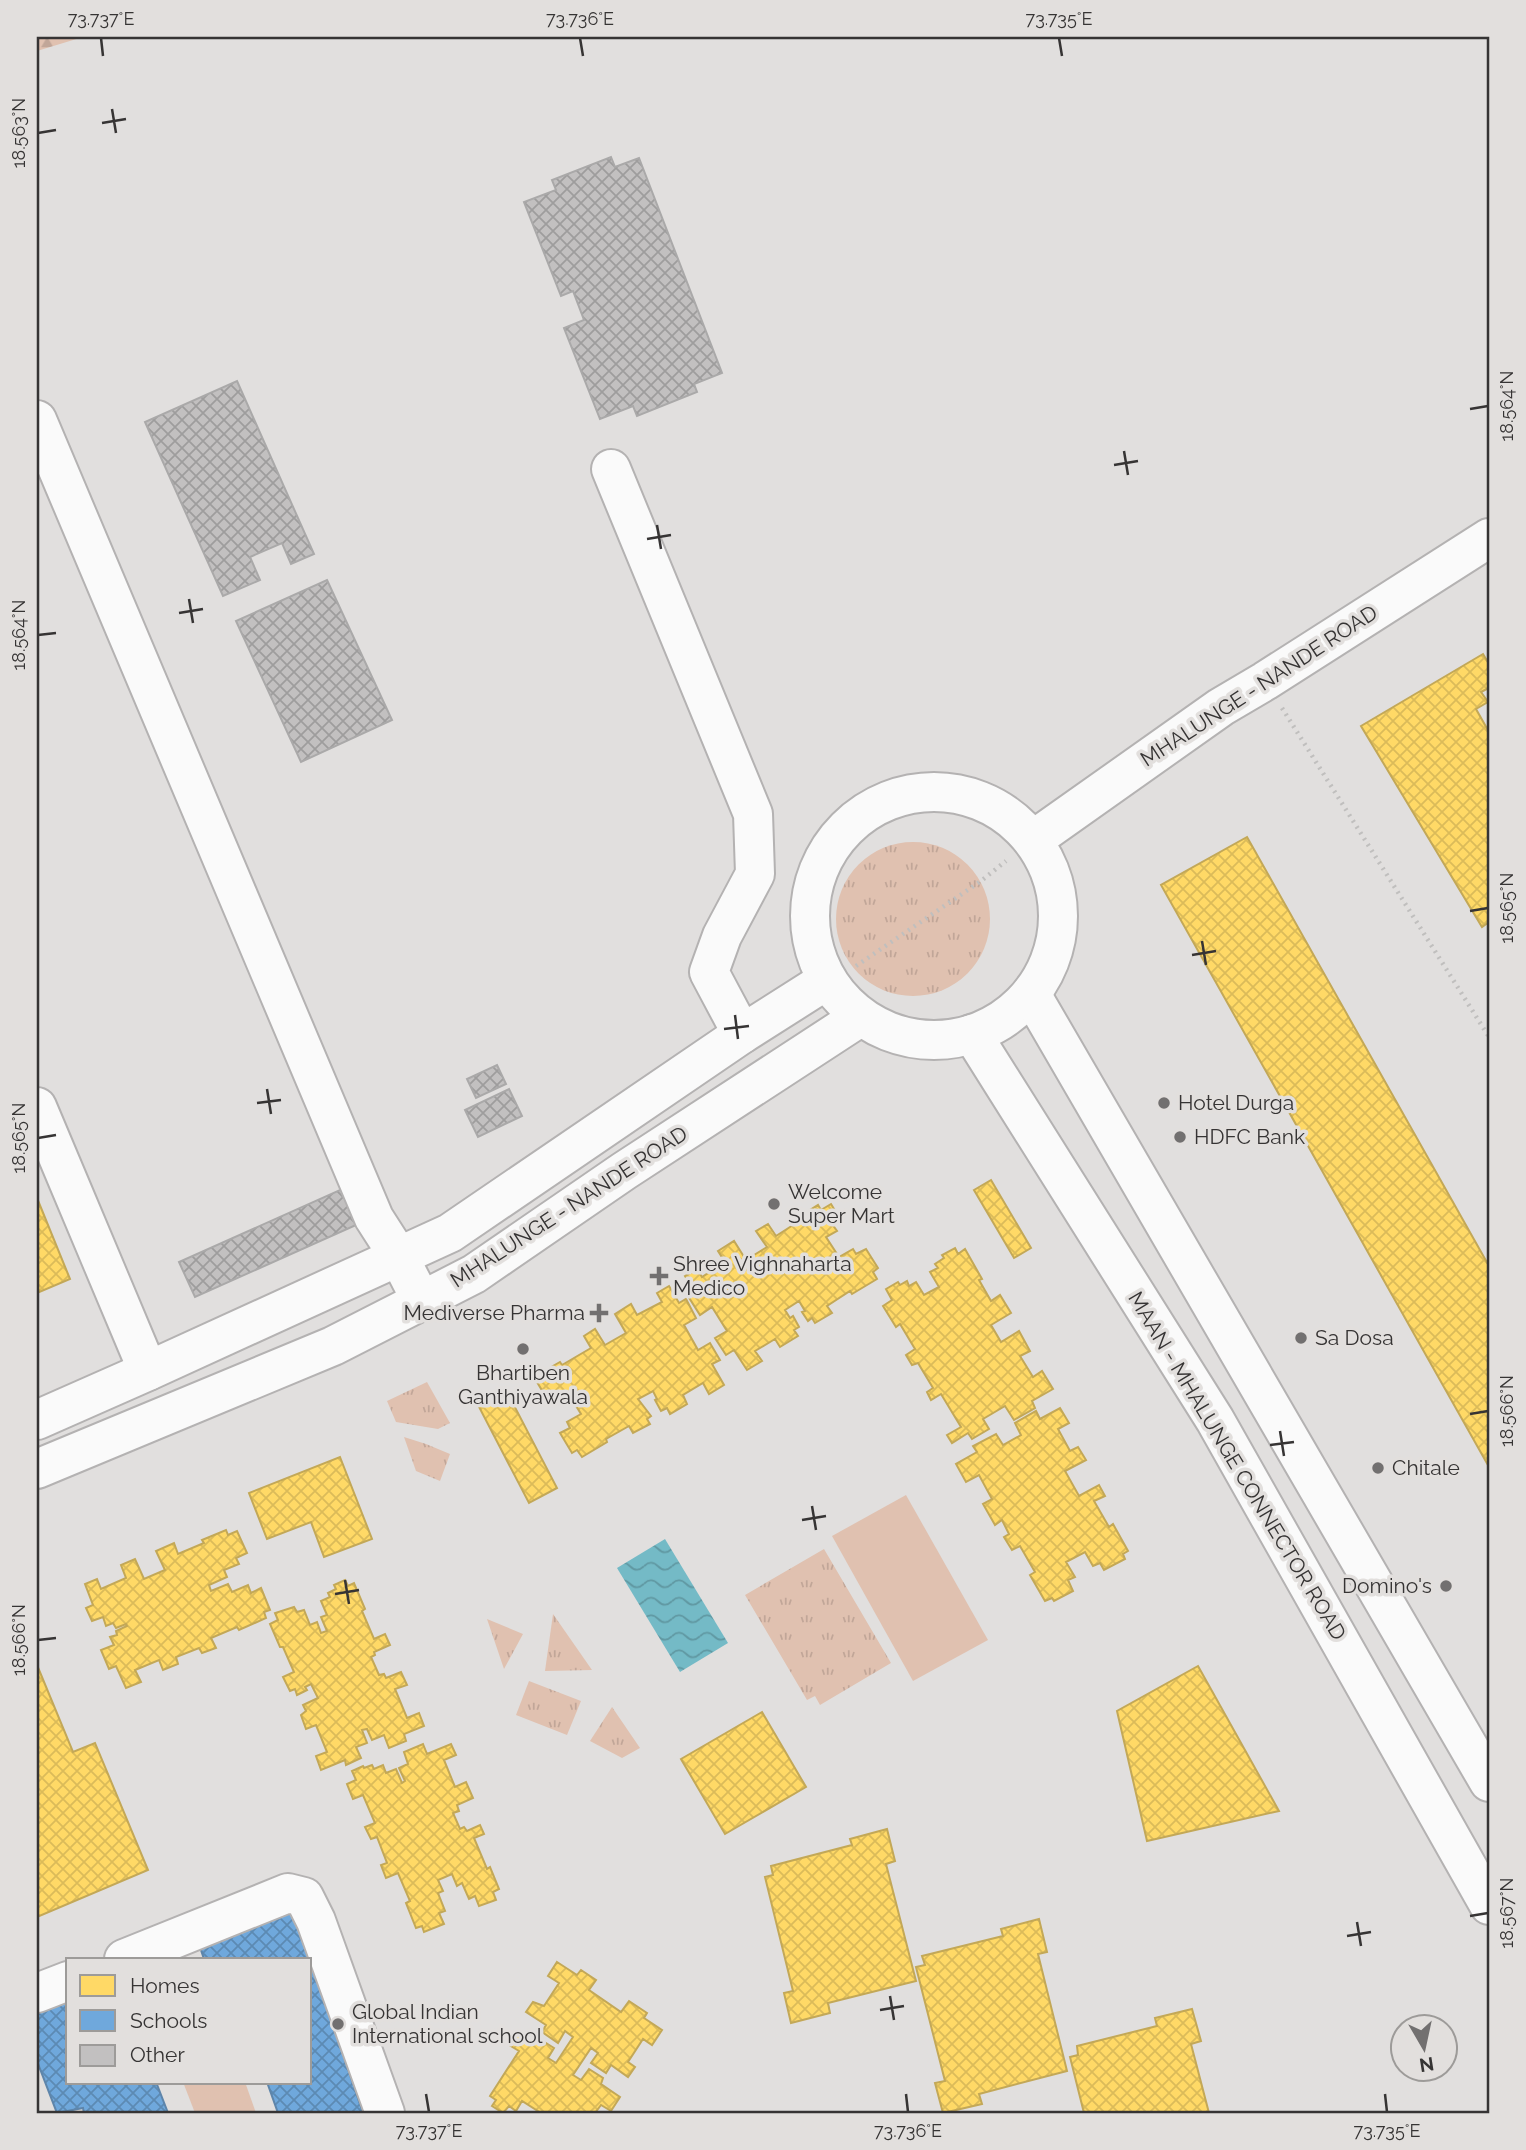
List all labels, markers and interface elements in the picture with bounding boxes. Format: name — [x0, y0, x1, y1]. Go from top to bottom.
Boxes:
text: 73.737°E — [68, 8, 134, 29]
text: 73.736°E — [546, 8, 614, 29]
text: 73.735°E — [1026, 8, 1093, 29]
text: 18.563°N — [8, 98, 29, 168]
text: 18.564°N — [1496, 371, 1517, 441]
text: 18.564°N — [8, 600, 29, 670]
street label: MHALUNGE - NANDE ROAD — [1136, 600, 1382, 772]
text: 18.565°N — [1496, 873, 1517, 943]
place label: Hotel Durga — [1178, 1090, 1294, 1115]
marker: Hotel Durga — [1156, 1095, 1172, 1111]
text: 18.565°N — [8, 1103, 29, 1173]
street label: MHALUNGE - NANDE ROAD — [446, 1121, 692, 1293]
place label: HDFC Bank — [1194, 1124, 1305, 1149]
marker: HDFC Bank — [1172, 1129, 1188, 1145]
place label: Welcome Super Mart — [788, 1179, 895, 1228]
marker: Welcome Super Mart — [766, 1196, 782, 1212]
place label: Shree Vighnaharta Medico — [673, 1251, 852, 1300]
marker: Shree Vighnaharta Medico — [651, 1268, 667, 1284]
street label: MAAN - MHALUNGE CONNECTOR ROAD — [1123, 1287, 1352, 1645]
place label: Mediverse Pharma — [404, 1300, 585, 1325]
marker: Mediverse Pharma — [591, 1305, 607, 1321]
place label: Sa Dosa — [1315, 1325, 1394, 1350]
marker: Sa Dosa — [1293, 1330, 1309, 1346]
marker: Bhartiben Ganthiyawala — [515, 1341, 531, 1357]
place label: Bhartiben Ganthiyawala — [458, 1360, 588, 1409]
text: 18.566°N — [1496, 1375, 1517, 1447]
place label: Chitale — [1392, 1455, 1460, 1480]
marker: Chitale — [1370, 1460, 1386, 1476]
place label: Domino's — [1342, 1573, 1432, 1598]
marker: Domino's — [1438, 1578, 1454, 1594]
text: 18.566°N — [8, 1604, 29, 1676]
text: 18.567°N — [1496, 1878, 1517, 1948]
legend — [66, 1958, 312, 2084]
text: Homes — [130, 1973, 200, 1998]
place label: Global Indian International school — [352, 1999, 543, 2048]
text: Schools — [130, 2008, 207, 2033]
north arrow — [1390, 2014, 1460, 2084]
marker: Global Indian International school — [330, 2016, 346, 2032]
text: Other — [130, 2042, 185, 2067]
text: N — [1418, 2053, 1436, 2077]
text: 73.737°E — [396, 2120, 462, 2141]
text: 73.736°E — [874, 2120, 942, 2141]
text: 73.735°E — [1354, 2120, 1421, 2141]

